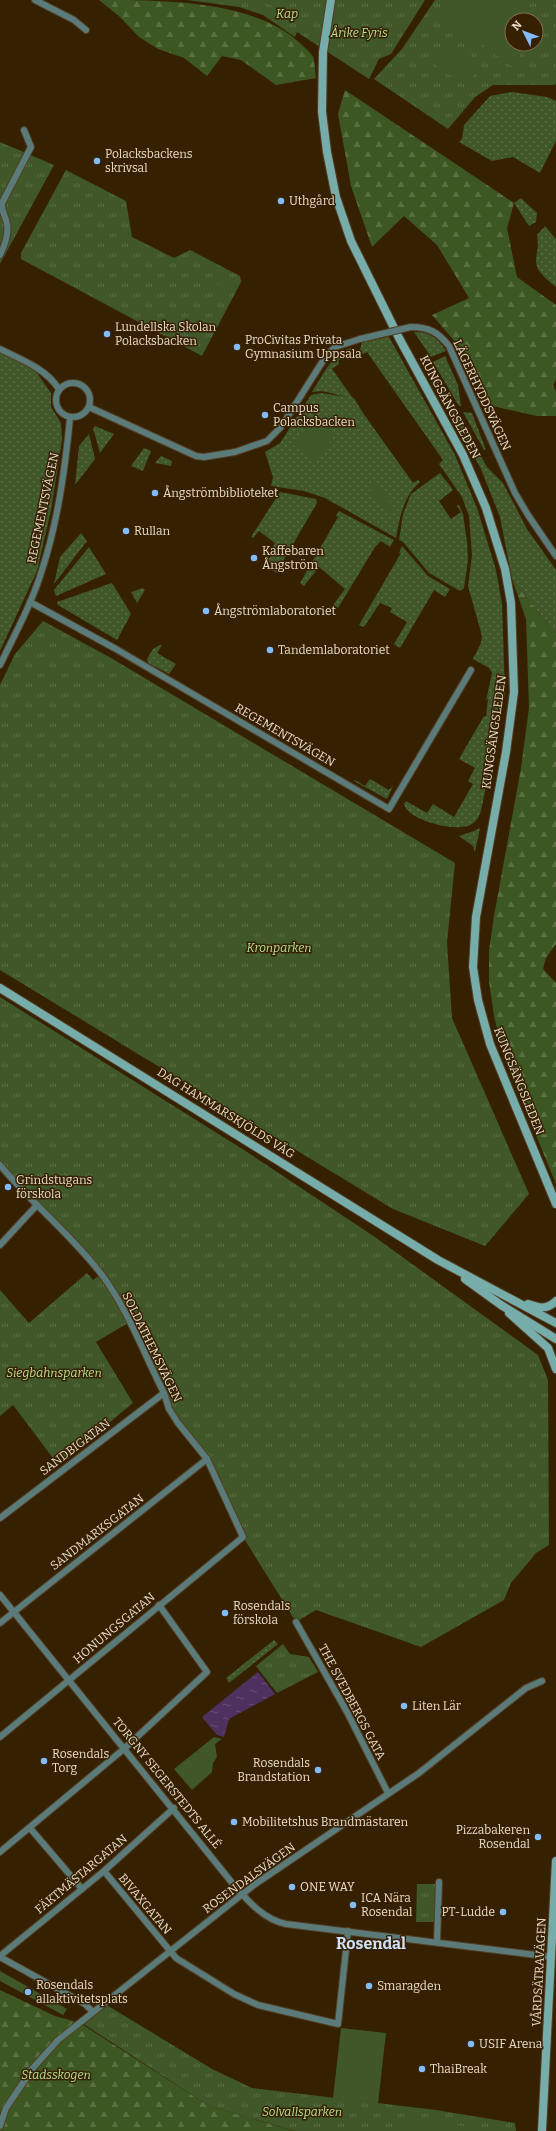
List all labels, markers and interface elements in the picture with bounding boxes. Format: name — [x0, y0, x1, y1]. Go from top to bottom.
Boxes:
park label: Kap — [276, 7, 298, 21]
north arrow — [504, 12, 544, 52]
text: N — [509, 18, 525, 33]
park label: Årike Fyris — [329, 25, 388, 40]
place label: Polacksbackens skrivsal — [105, 147, 193, 175]
marker: Polacksbackens skrivsal — [92, 156, 102, 166]
place label: Uthgård — [289, 194, 335, 208]
marker: Uthgård — [276, 196, 286, 206]
place label: Lundellska Skolan Polacksbacken — [115, 320, 217, 348]
marker: Lundellska Skolan Polacksbacken — [102, 329, 112, 339]
place label: ProCivitas Privata Gymnasium Uppsala — [245, 333, 362, 361]
street label: LÄGERHYDDSVÄGEN — [450, 337, 515, 453]
marker: ProCivitas Privata Gymnasium Uppsala — [232, 342, 242, 352]
street label: KUNGSÄNGSLEDEN — [417, 352, 484, 462]
place label: Campus Polacksbacken — [273, 401, 355, 429]
marker: Campus Polacksbacken — [260, 410, 270, 420]
street label: REGEMENTSVÄGEN — [23, 450, 62, 565]
place label: Ångströmbiblioteket — [163, 485, 279, 500]
marker: Ångströmbiblioteket — [150, 488, 160, 498]
place label: Rullan — [134, 524, 170, 538]
marker: Rullan — [121, 526, 131, 536]
place label: Kaffebaren Ångström — [262, 544, 324, 572]
marker: Kaffebaren Ångström — [249, 553, 259, 563]
place label: Ångströmlaboratoriet — [214, 603, 336, 618]
marker: Ångströmlaboratoriet — [201, 606, 211, 616]
place label: Tandemlaboratoriet — [278, 643, 390, 657]
marker: Tandemlaboratoriet — [265, 645, 275, 655]
street label: KUNGSÄNGSLEDEN — [478, 673, 509, 790]
street label: REGEMENTSVÄGEN — [232, 700, 338, 770]
park label: Kronparken — [247, 941, 311, 955]
street label: KUNGSÄNGSLEDEN — [491, 1025, 548, 1137]
street label: DAG HAMMARSKJÖLDS VÄG — [155, 1064, 298, 1161]
place label: Grindstugans förskola — [16, 1173, 93, 1201]
marker: Grindstugans förskola — [3, 1182, 13, 1192]
street label: SOLDATHEMSVÄGEN — [119, 1289, 186, 1405]
park label: Siegbahnsparken — [6, 1366, 102, 1380]
street label: SANDBIGATAN — [37, 1416, 113, 1478]
street label: SANDMARKSGATAN — [47, 1491, 147, 1573]
street label: HONUNGSGATAN — [70, 1589, 158, 1666]
place label: Rosendals förskola — [233, 1599, 290, 1627]
marker: Rosendals förskola — [220, 1608, 230, 1618]
street label: THE SVEDBERGS GATA — [316, 1642, 389, 1763]
place label: Liten Lär — [412, 1699, 462, 1713]
marker: Liten Lär — [399, 1701, 409, 1711]
street label: TORGNY SEGERSTEDTS ALLÉ — [110, 1714, 225, 1851]
place label: Rosendals Torg — [52, 1747, 109, 1775]
marker: Rosendals Torg — [39, 1756, 49, 1766]
place label: Rosendals Brandstation — [237, 1756, 310, 1784]
marker: Rosendals Brandstation — [313, 1765, 323, 1775]
place label: Mobilitetshus Brandmästaren — [242, 1815, 409, 1829]
marker: Mobilitetshus Brandmästaren — [229, 1817, 239, 1827]
place label: Pizzabakeren Rosendal — [456, 1823, 531, 1851]
street label: FÄKTMÄSTARGATAN — [31, 1830, 130, 1917]
marker: Pizzabakeren Rosendal — [533, 1832, 543, 1842]
street label: ROSENDALSVÄGEN — [199, 1839, 298, 1916]
street label: BIVAXGATAN — [116, 1871, 175, 1937]
place label: ONE WAY — [300, 1880, 355, 1894]
marker: ONE WAY — [287, 1882, 297, 1892]
place label: ICA Nära Rosendal — [361, 1891, 413, 1919]
marker: ICA Nära Rosendal — [348, 1900, 358, 1910]
place label: PT-Ludde — [442, 1905, 495, 1919]
marker: PT-Ludde — [498, 1907, 508, 1917]
street label: VÅRDSÄTRAVÄGEN — [528, 1917, 549, 2027]
district label: Rosendal — [336, 1934, 406, 1953]
place label: Rosendals allaktivitetsplats — [36, 1978, 128, 2006]
place label: Smaragden — [377, 1979, 442, 1993]
marker: Smaragden — [364, 1981, 374, 1991]
marker: Rosendals allaktivitetsplats — [23, 1987, 33, 1997]
place label: USIF Arena — [479, 2037, 543, 2051]
marker: USIF Arena — [466, 2039, 476, 2049]
place label: ThaiBreak — [430, 2062, 487, 2076]
marker: ThaiBreak — [417, 2064, 427, 2074]
park label: Stadsskogen — [21, 2068, 91, 2082]
park label: Solvallsparken — [262, 2105, 342, 2119]

